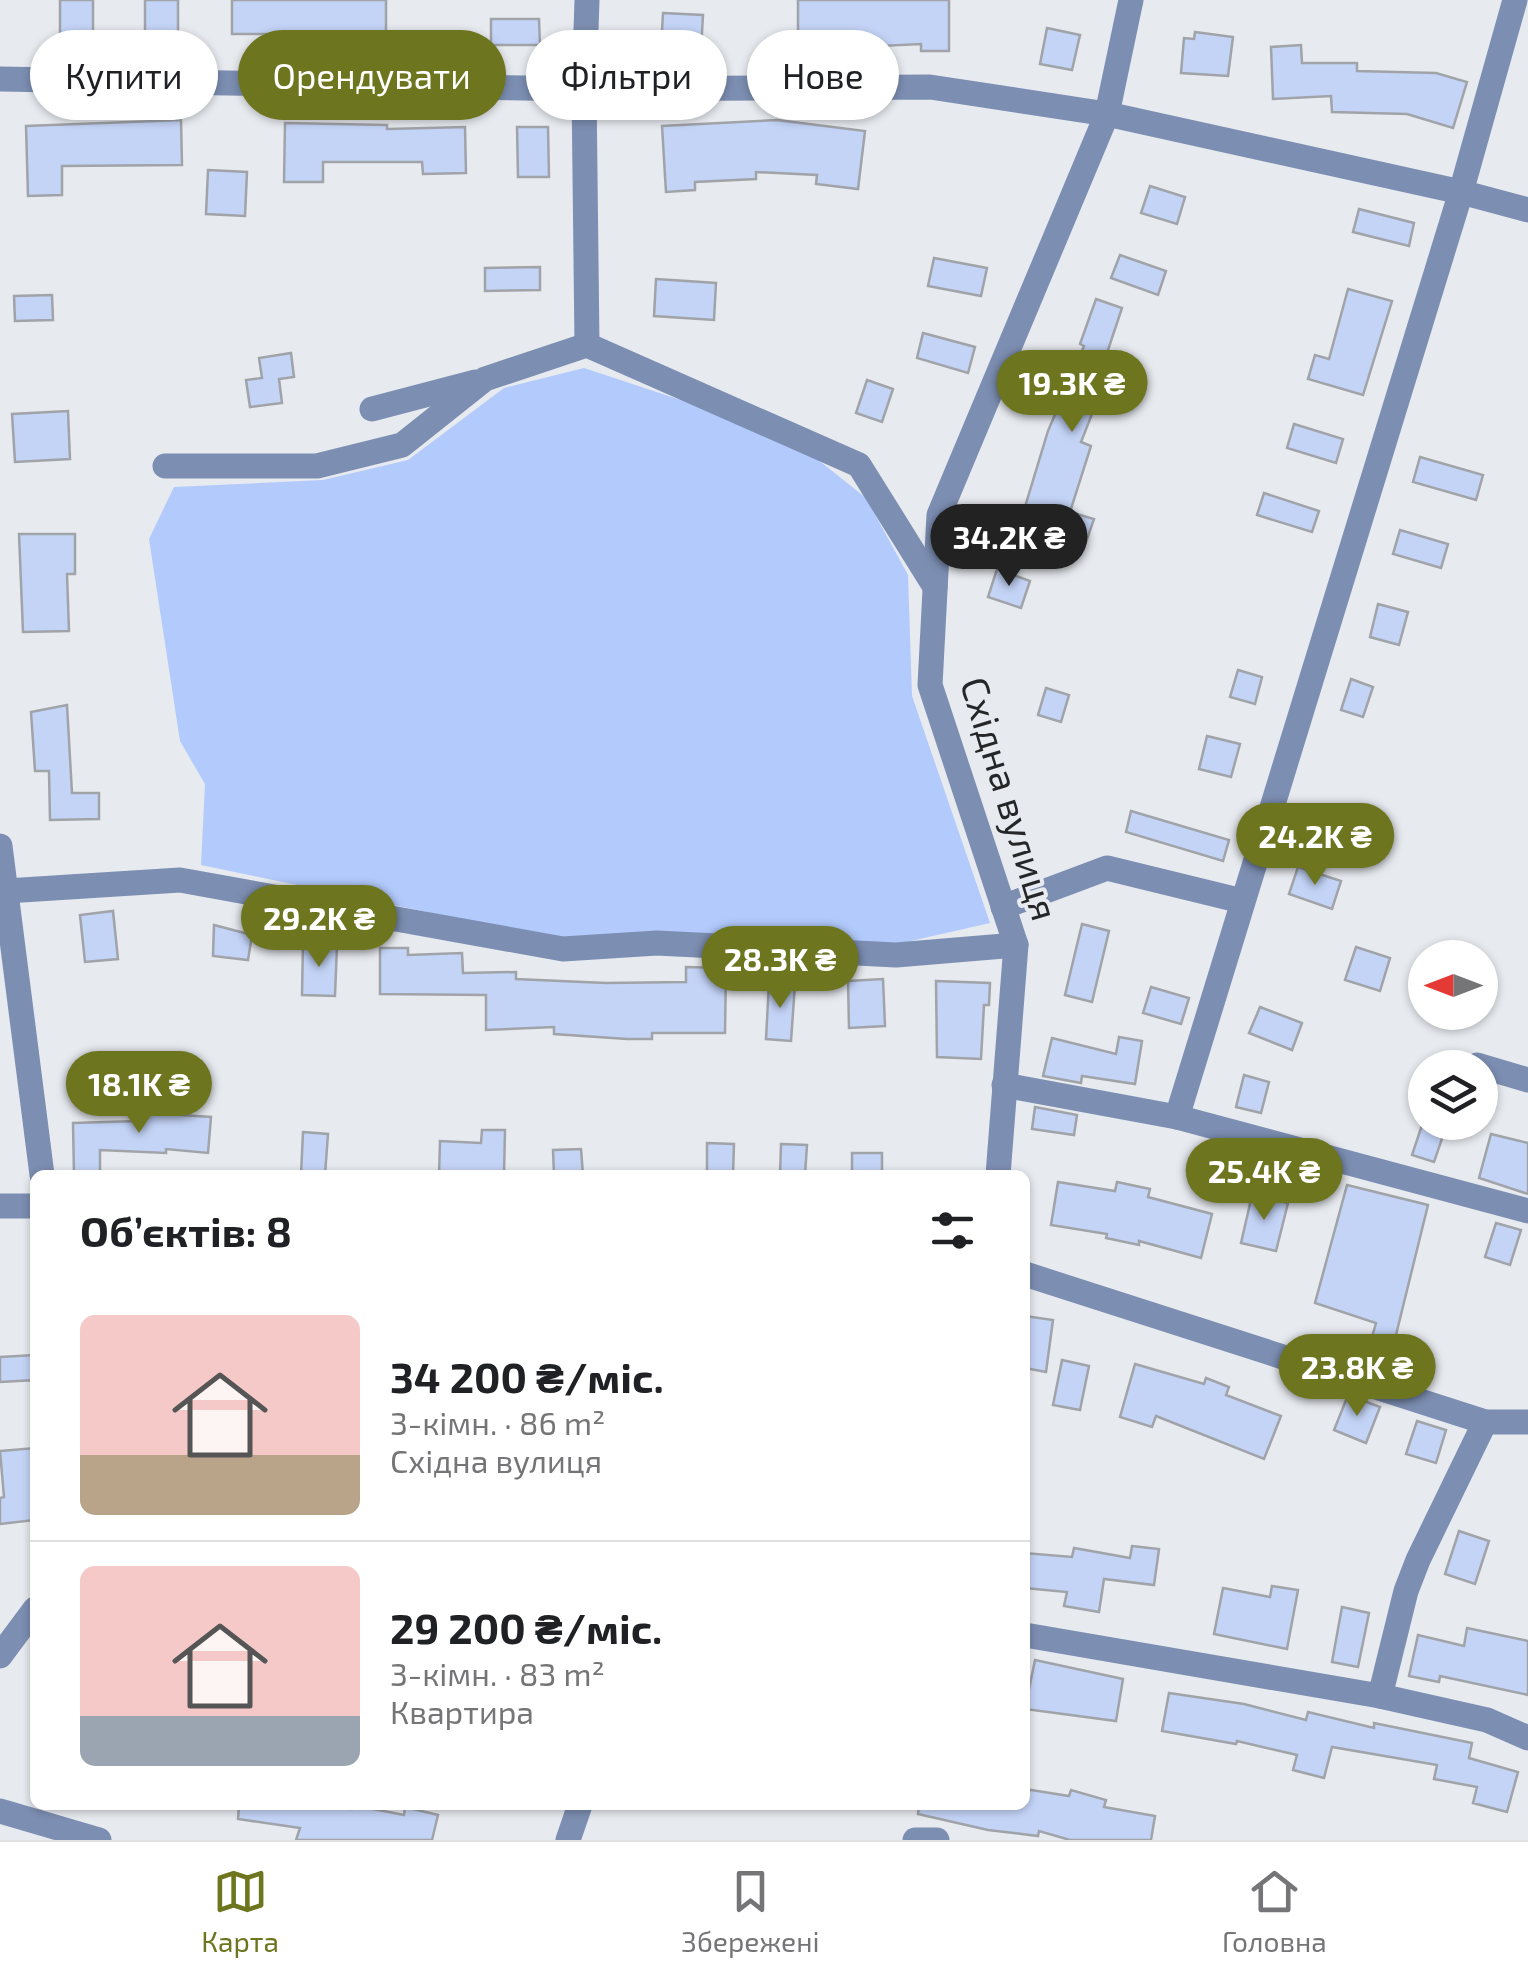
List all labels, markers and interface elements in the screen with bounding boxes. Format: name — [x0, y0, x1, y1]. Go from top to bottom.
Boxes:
chip: Купити — [30, 30, 218, 120]
chip: Орендувати — [238, 30, 506, 120]
chip: Фільтри — [526, 30, 727, 120]
chip: Нове — [747, 30, 899, 120]
pin: 19.3K ₴ — [980, 350, 1164, 435]
text: 19.3K ₴ — [1019, 363, 1125, 401]
pin: 34.2K ₴ — [917, 504, 1101, 589]
text: 34.2K ₴ — [952, 517, 1066, 555]
street label: Східна вулиця — [952, 671, 1070, 926]
pin: 24.2K ₴ — [1223, 803, 1407, 888]
text: 24.2K ₴ — [1258, 816, 1372, 854]
pin: 29.2K ₴ — [227, 885, 411, 970]
text: 29.2K ₴ — [263, 898, 375, 936]
pin: 28.3K ₴ — [688, 926, 872, 1011]
text: 28.3K ₴ — [724, 939, 836, 977]
north arrow — [1408, 940, 1498, 1030]
map controls — [1408, 940, 1498, 1140]
button: layers — [1408, 1050, 1498, 1140]
pin: 18.1K ₴ — [47, 1051, 231, 1136]
text: 18.1K ₴ — [88, 1064, 190, 1102]
pin: 25.4K ₴ — [1172, 1138, 1356, 1223]
text: 25.4K ₴ — [1208, 1151, 1320, 1189]
icon: filters — [925, 1203, 980, 1258]
text: Об’єктів: 8 — [80, 1205, 292, 1255]
pin: 23.8K ₴ — [1265, 1334, 1449, 1419]
text: 23.8K ₴ — [1301, 1347, 1413, 1385]
text: 34 200 ₴/міс. — [390, 1351, 664, 1401]
icon: home — [160, 1355, 280, 1475]
text: 3-кімн. · 86 m² — [390, 1403, 605, 1441]
text: Східна вулиця — [390, 1441, 602, 1479]
text: 29 200 ₴/міс. — [390, 1602, 662, 1652]
icon: home — [160, 1606, 280, 1726]
text: 3-кімн. · 83 m² — [390, 1654, 605, 1692]
text: Квартира — [390, 1692, 534, 1730]
tab: Карта — [201, 1864, 279, 1958]
tab: Збережені — [681, 1864, 820, 1958]
tab: Головна — [1222, 1864, 1327, 1958]

